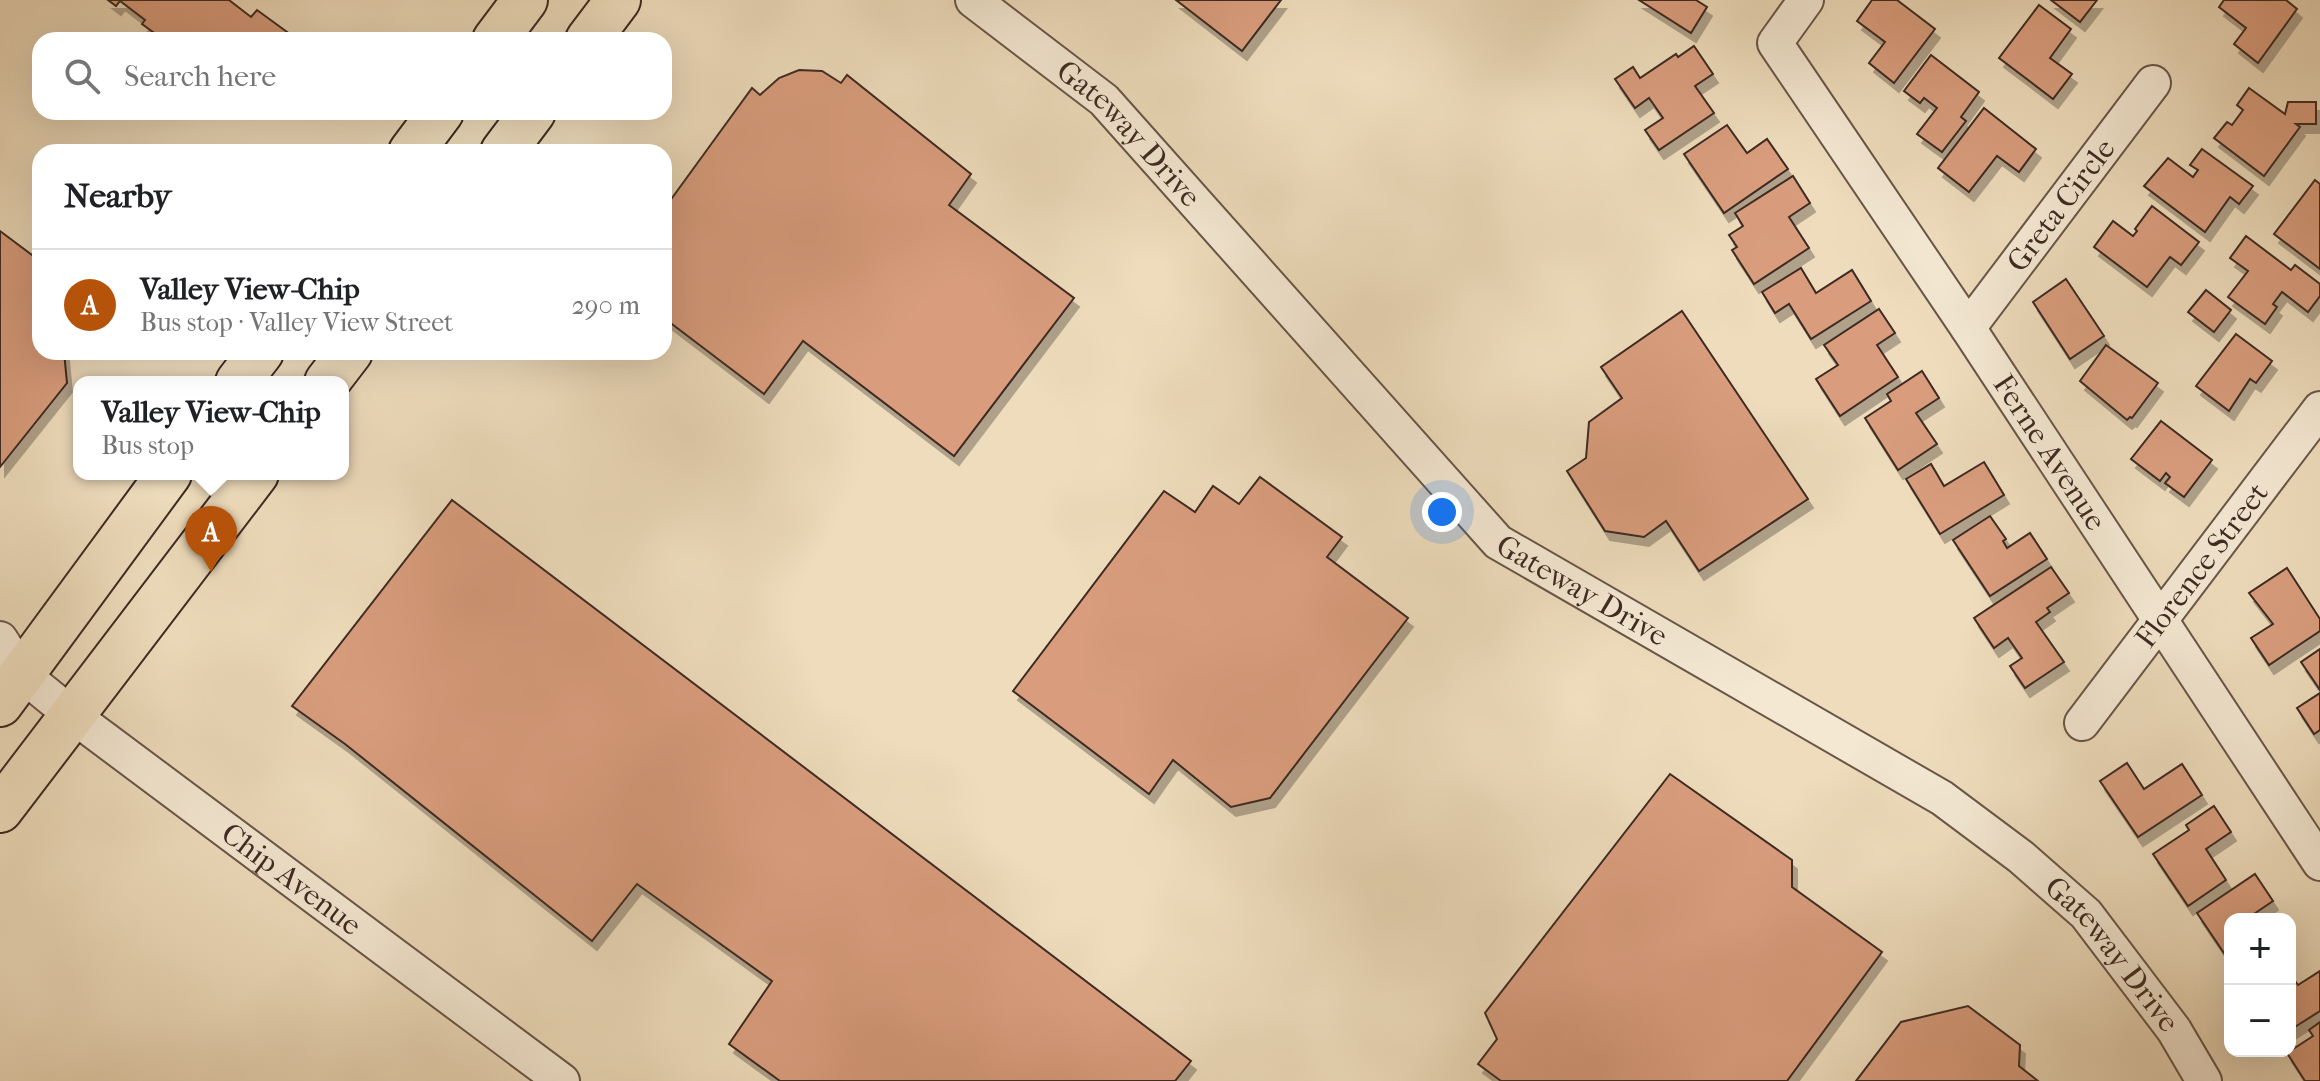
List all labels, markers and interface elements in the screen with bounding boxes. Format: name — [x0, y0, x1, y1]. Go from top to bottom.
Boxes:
search box — [32, 32, 672, 120]
street label: Gateway Drive — [1050, 53, 1208, 214]
icon: search — [60, 54, 104, 98]
text: Search here — [124, 59, 276, 94]
street label: Greta Circle — [1999, 132, 2122, 278]
text: Nearby — [64, 176, 171, 216]
text: Valley View-Chip — [140, 272, 360, 307]
text: A — [82, 290, 98, 321]
text: 290 m — [571, 290, 640, 321]
text: Bus stop · Valley View Street — [140, 307, 453, 338]
street label: Ferne Avenue — [1986, 368, 2114, 537]
popup — [73, 376, 349, 480]
text: Valley View-Chip — [101, 395, 321, 430]
text: Bus stop — [101, 430, 194, 461]
street label: Florence Street — [2128, 476, 2275, 655]
your location — [1422, 492, 1462, 532]
pin: A — [185, 506, 237, 572]
street label: Gateway Drive — [1490, 527, 1674, 654]
street label: Chip Avenue — [215, 815, 368, 943]
street label: Gateway Drive — [2038, 869, 2187, 1039]
map controls — [2224, 913, 2296, 1057]
button: + — [2224, 913, 2296, 985]
button: − — [2224, 985, 2296, 1057]

